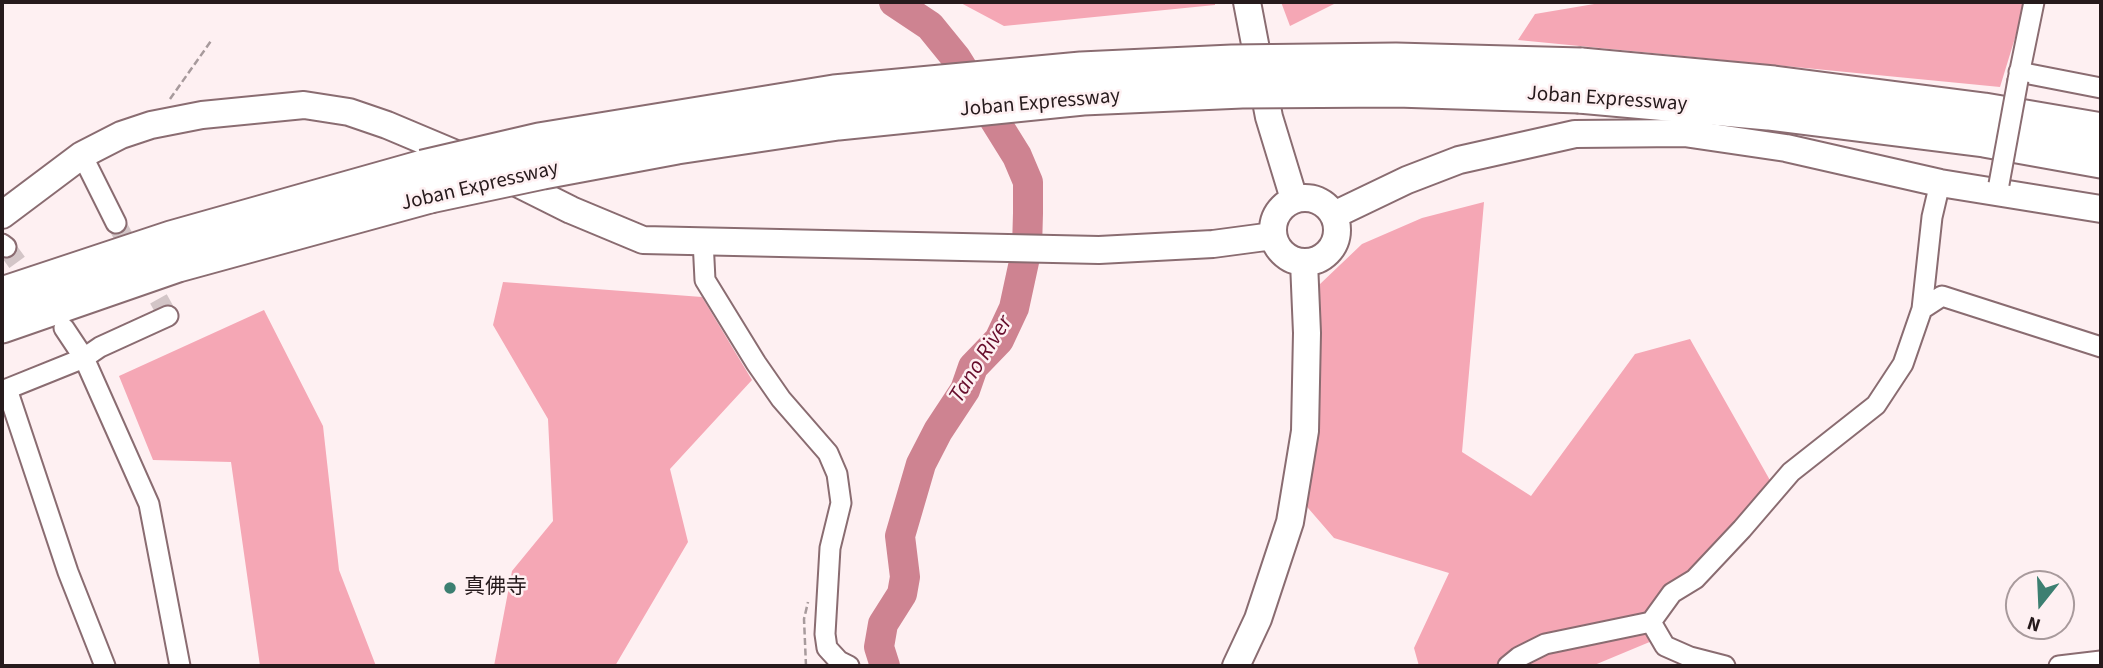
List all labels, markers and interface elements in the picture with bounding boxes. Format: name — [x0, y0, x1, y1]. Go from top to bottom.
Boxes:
street label: Joban Expressway — [1526, 82, 1688, 118]
street label: Joban Expressway — [959, 84, 1121, 124]
street label: Joban Expressway — [399, 157, 561, 217]
water label: Tano River — [944, 311, 1020, 409]
north arrow — [2005, 570, 2075, 640]
place label: 真佛寺 — [464, 575, 527, 601]
marker: 真佛寺 — [442, 580, 458, 596]
text: N — [2024, 609, 2044, 638]

